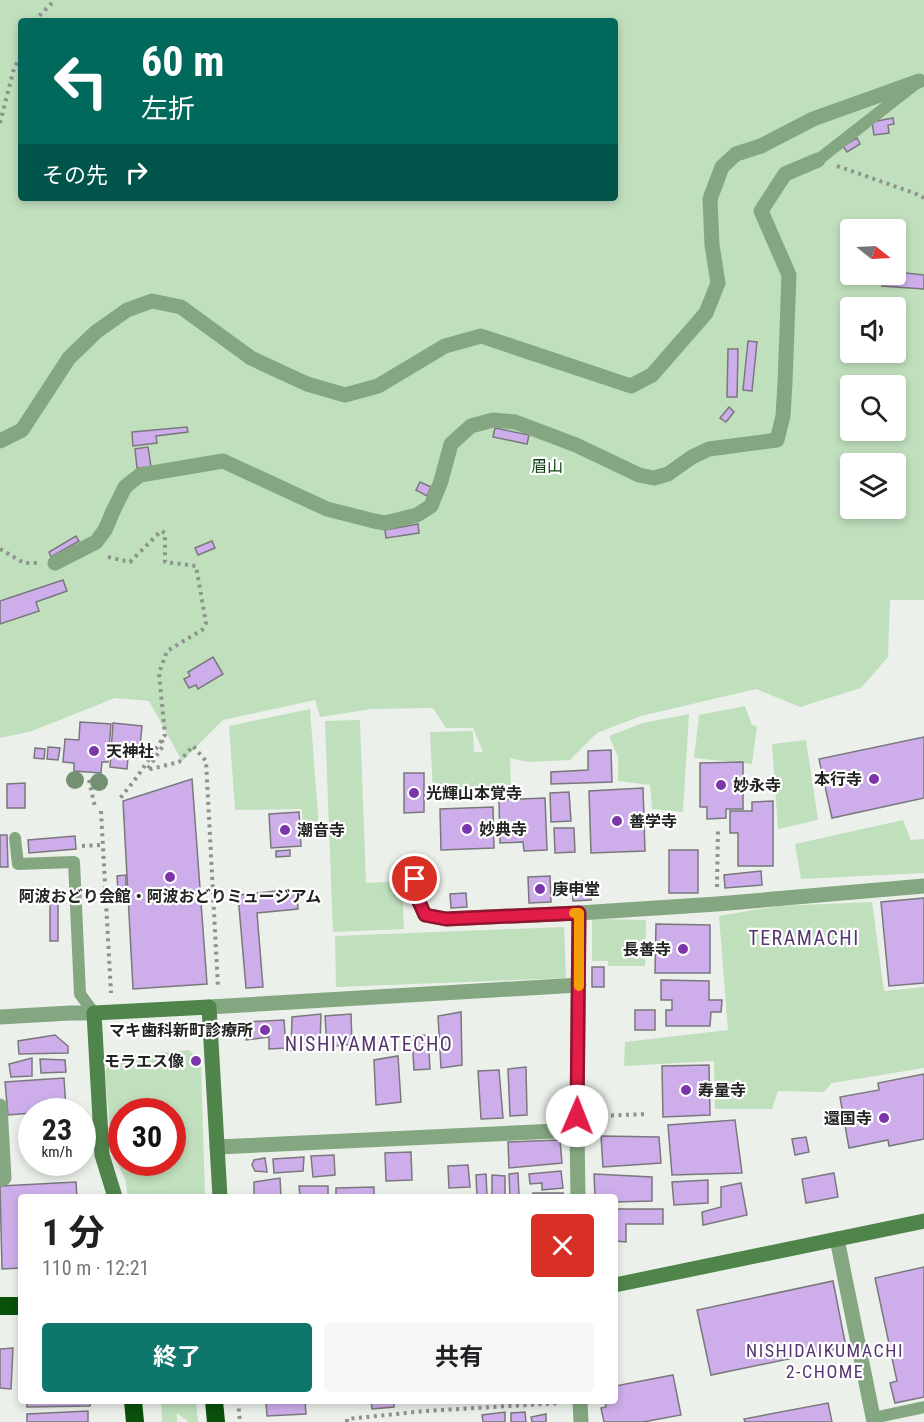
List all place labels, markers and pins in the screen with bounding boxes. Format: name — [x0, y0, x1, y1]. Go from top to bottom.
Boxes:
place label: 天神社 — [106, 742, 154, 761]
marker: 天神社 — [87, 744, 101, 758]
place label: 本行寺 — [814, 770, 862, 789]
marker: 本行寺 — [867, 772, 881, 786]
place label: 妙永寺 — [733, 776, 781, 795]
marker: 妙永寺 — [714, 778, 728, 792]
place label: 光輝山本覚寺 — [426, 784, 522, 803]
marker: 光輝山本覚寺 — [407, 786, 421, 800]
place label: 善学寺 — [629, 812, 677, 831]
marker: 善学寺 — [610, 814, 624, 828]
place label: 妙典寺 — [479, 820, 527, 839]
place label: 潮音寺 — [297, 821, 345, 840]
marker: 妙典寺 — [460, 822, 474, 836]
marker: 潮音寺 — [278, 823, 292, 837]
pin — [389, 853, 440, 904]
marker: 阿波おどり会館・阿波おどりミュージアム — [163, 870, 177, 884]
place label: 庚申堂 — [552, 880, 600, 899]
marker: 庚申堂 — [533, 882, 547, 896]
place label: 阿波おどり会館・阿波おどりミュージアム — [19, 887, 321, 906]
place label: 長善寺 — [623, 940, 671, 959]
marker: 長善寺 — [676, 942, 690, 956]
place label: マキ歯科新町診療所 — [109, 1021, 253, 1040]
marker: マキ歯科新町診療所 — [258, 1023, 272, 1037]
place label: モラエス像 — [104, 1052, 184, 1071]
marker: モラエス像 — [189, 1054, 203, 1068]
place label: 寿量寺 — [698, 1081, 746, 1100]
marker: 寿量寺 — [679, 1083, 693, 1097]
place label: 還国寺 — [824, 1109, 872, 1128]
marker: 還国寺 — [877, 1111, 891, 1125]

